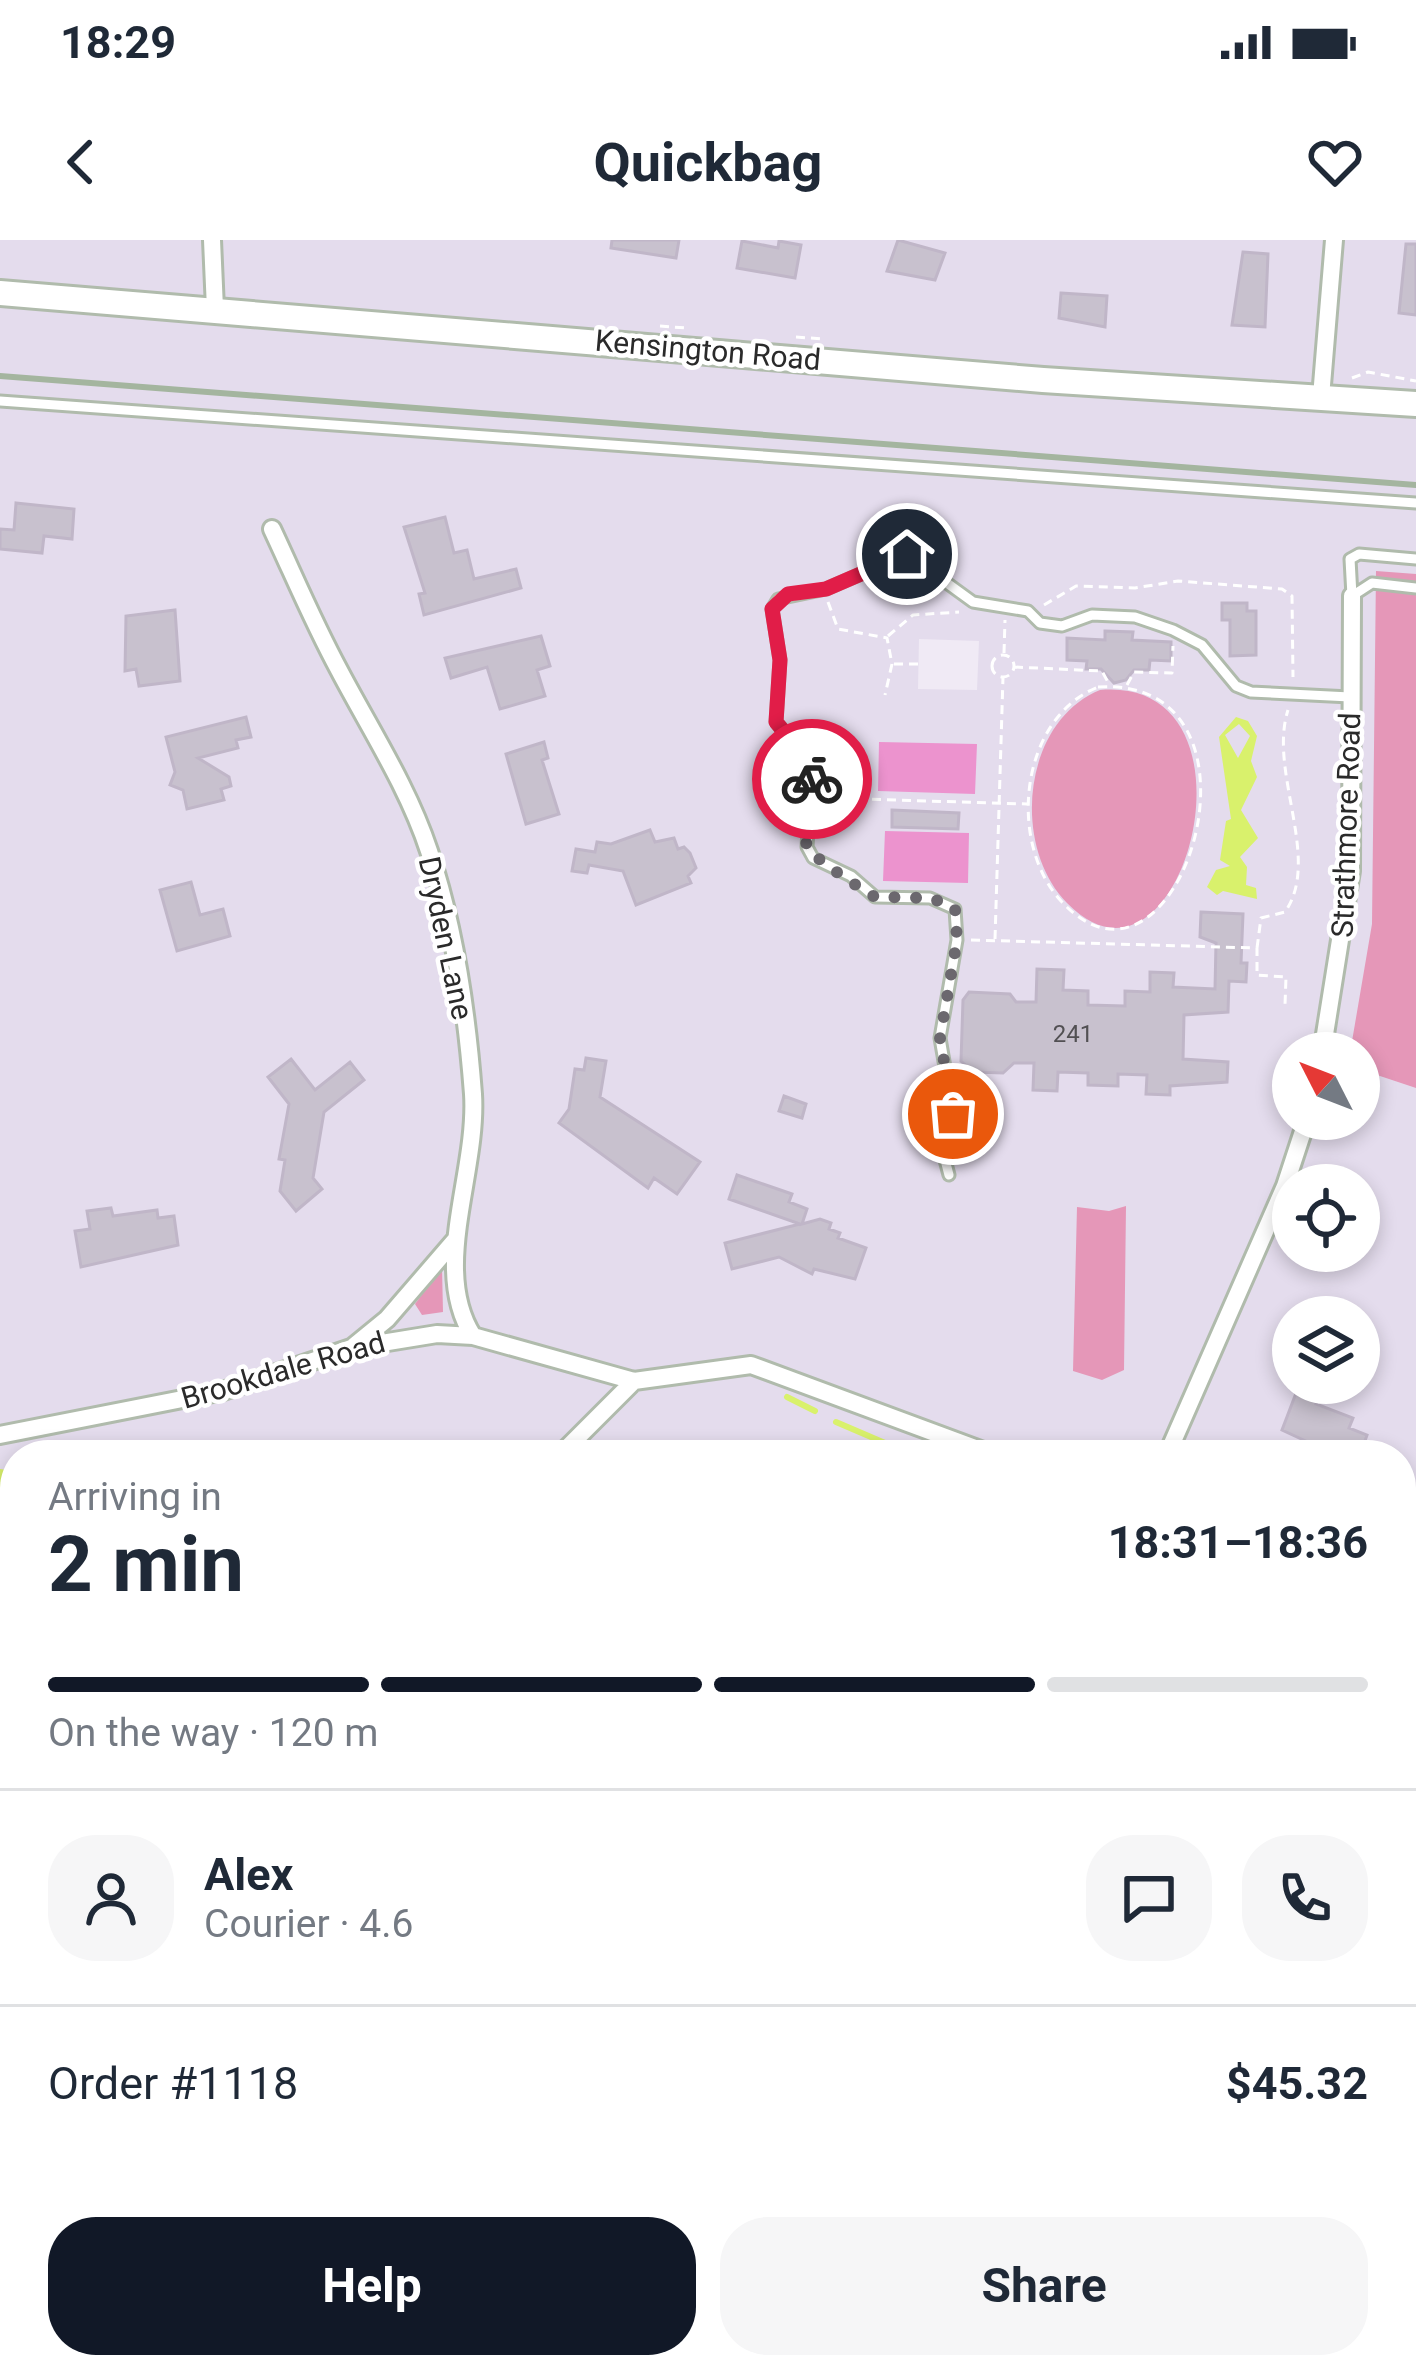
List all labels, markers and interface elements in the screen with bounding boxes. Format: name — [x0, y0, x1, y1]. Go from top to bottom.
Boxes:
text: 18:29 — [60, 16, 176, 69]
icon: back — [48, 129, 114, 195]
icon: heart — [1302, 129, 1368, 195]
text: Quickbag — [594, 131, 822, 194]
street label: Kensington Road — [594, 323, 822, 377]
pin — [856, 503, 958, 605]
icon: home — [874, 521, 940, 587]
street label: Strathmore Road — [1325, 712, 1367, 938]
courier — [752, 719, 872, 839]
icon: bike — [779, 746, 845, 812]
street label: Dryden Lane — [412, 853, 480, 1023]
house number: 241 — [1053, 1020, 1093, 1048]
north arrow — [1272, 1032, 1380, 1140]
map controls — [1272, 1032, 1380, 1404]
pin — [902, 1063, 1004, 1165]
icon: bag — [920, 1081, 986, 1147]
button: locate — [1272, 1164, 1380, 1272]
button: layers — [1272, 1296, 1380, 1404]
street label: Brookdale Road — [177, 1324, 389, 1416]
text: Arriving in — [48, 1474, 222, 1520]
text: 18:31–18:36 — [1108, 1516, 1368, 1569]
text: 2 min — [48, 1519, 244, 1610]
text: On the way · 120 m — [48, 1710, 379, 1756]
button: person — [48, 1835, 174, 1961]
button: chat — [1086, 1835, 1212, 1961]
button: phone — [1242, 1835, 1368, 1961]
text: Alex — [204, 1848, 293, 1901]
text: Courier · 4.6 — [204, 1901, 413, 1947]
text: Order #1118 — [48, 2057, 298, 2110]
text: $45.32 — [1226, 2057, 1368, 2110]
button: Help — [48, 2217, 696, 2355]
button: Share — [720, 2217, 1368, 2355]

